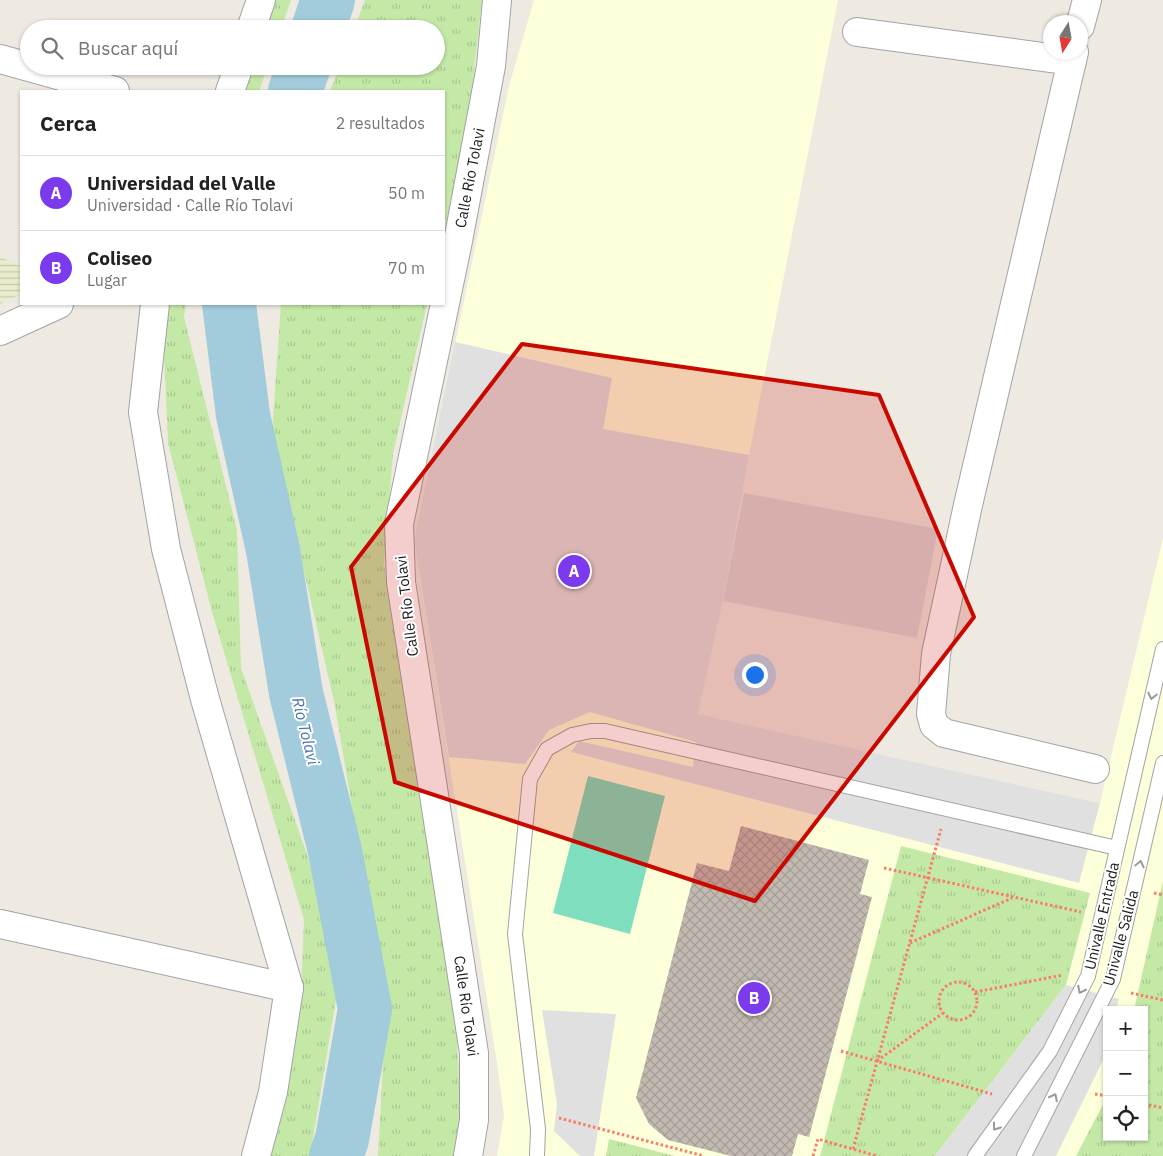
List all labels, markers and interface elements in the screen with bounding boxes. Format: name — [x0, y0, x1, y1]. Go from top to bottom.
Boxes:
north arrow — [1043, 15, 1088, 60]
search box — [20, 20, 445, 75]
icon: search — [38, 34, 66, 62]
text: Buscar aquí — [78, 36, 178, 60]
text: Cerca — [40, 109, 97, 137]
text: 2 resultados — [336, 113, 425, 133]
street label: Calle Río Tolavi — [450, 126, 489, 230]
text: Universidad del Valle — [87, 171, 276, 195]
text: A — [51, 183, 61, 203]
text: 50 m — [388, 183, 425, 203]
text: Universidad · Calle Río Tolavi — [87, 195, 293, 215]
text: Coliseo — [87, 246, 152, 270]
text: B — [51, 258, 61, 278]
text: 70 m — [388, 258, 425, 278]
text: Lugar — [87, 270, 127, 290]
pin: A — [558, 552, 590, 590]
street label: Calle Río Tolavi — [391, 554, 422, 658]
your location — [742, 662, 768, 688]
one-way arrow — [1147, 692, 1158, 701]
water label: Río Tolavi — [288, 695, 324, 768]
one-way arrow — [1134, 859, 1145, 868]
street label: Univalle Entrada — [1080, 860, 1123, 972]
street label: Univalle Salida — [1099, 888, 1142, 988]
street label: Calle Río Tolavi — [450, 954, 483, 1058]
pin: B — [738, 979, 770, 1017]
one-way arrow — [1077, 985, 1087, 994]
map controls — [1103, 1006, 1148, 1141]
button: + — [1103, 1006, 1148, 1051]
button: − — [1103, 1051, 1148, 1096]
one-way arrow — [1048, 1093, 1058, 1102]
button: locate — [1103, 1096, 1148, 1141]
one-way arrow — [992, 1122, 1002, 1131]

